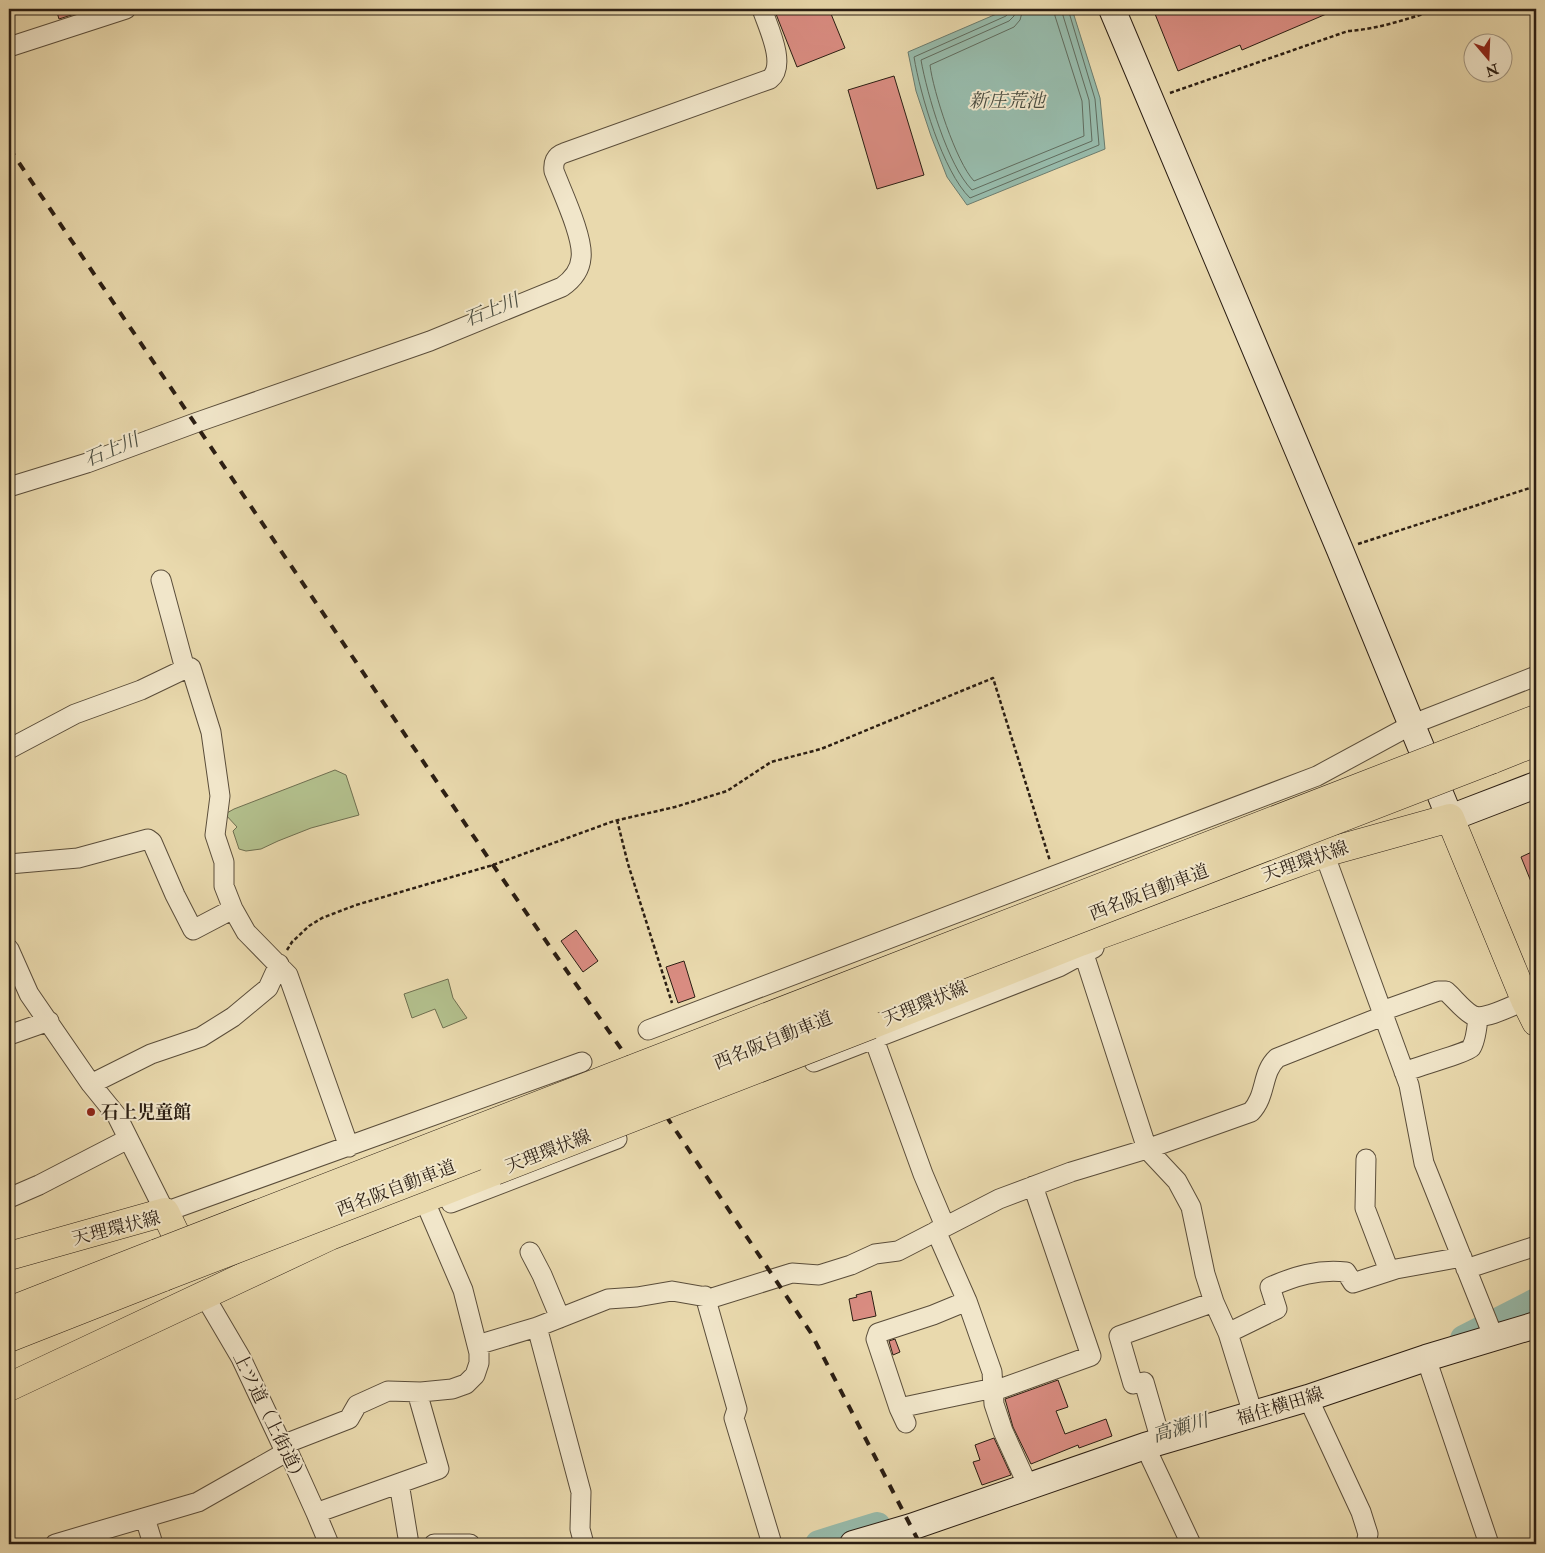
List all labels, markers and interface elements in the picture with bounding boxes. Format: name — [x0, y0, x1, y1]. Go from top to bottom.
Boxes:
north arrow — [1462, 32, 1512, 82]
text: N — [1483, 59, 1502, 80]
water label: 新庄荒池 — [969, 89, 1047, 113]
water label: 石上川 — [460, 287, 524, 332]
water label: 石上川 — [80, 427, 144, 472]
street label: 天理環状線 — [1259, 836, 1351, 887]
street label: 西名阪自動車道 — [1086, 859, 1212, 926]
street label: 天理環状線 — [879, 976, 971, 1031]
street label: 西名阪自動車道 — [710, 1006, 836, 1075]
place label: 石上児童館 — [101, 1101, 191, 1124]
marker: 石上児童館 — [85, 1106, 97, 1118]
street label: 天理環状線 — [502, 1125, 594, 1178]
street label: 西名阪自動車道 — [333, 1155, 459, 1222]
street label: 天理環状線 — [70, 1206, 163, 1251]
street label: 上ツ道（上街道） — [228, 1348, 311, 1488]
street label: 福住横田線 — [1234, 1382, 1327, 1431]
water label: 高瀬川 — [1150, 1408, 1213, 1448]

